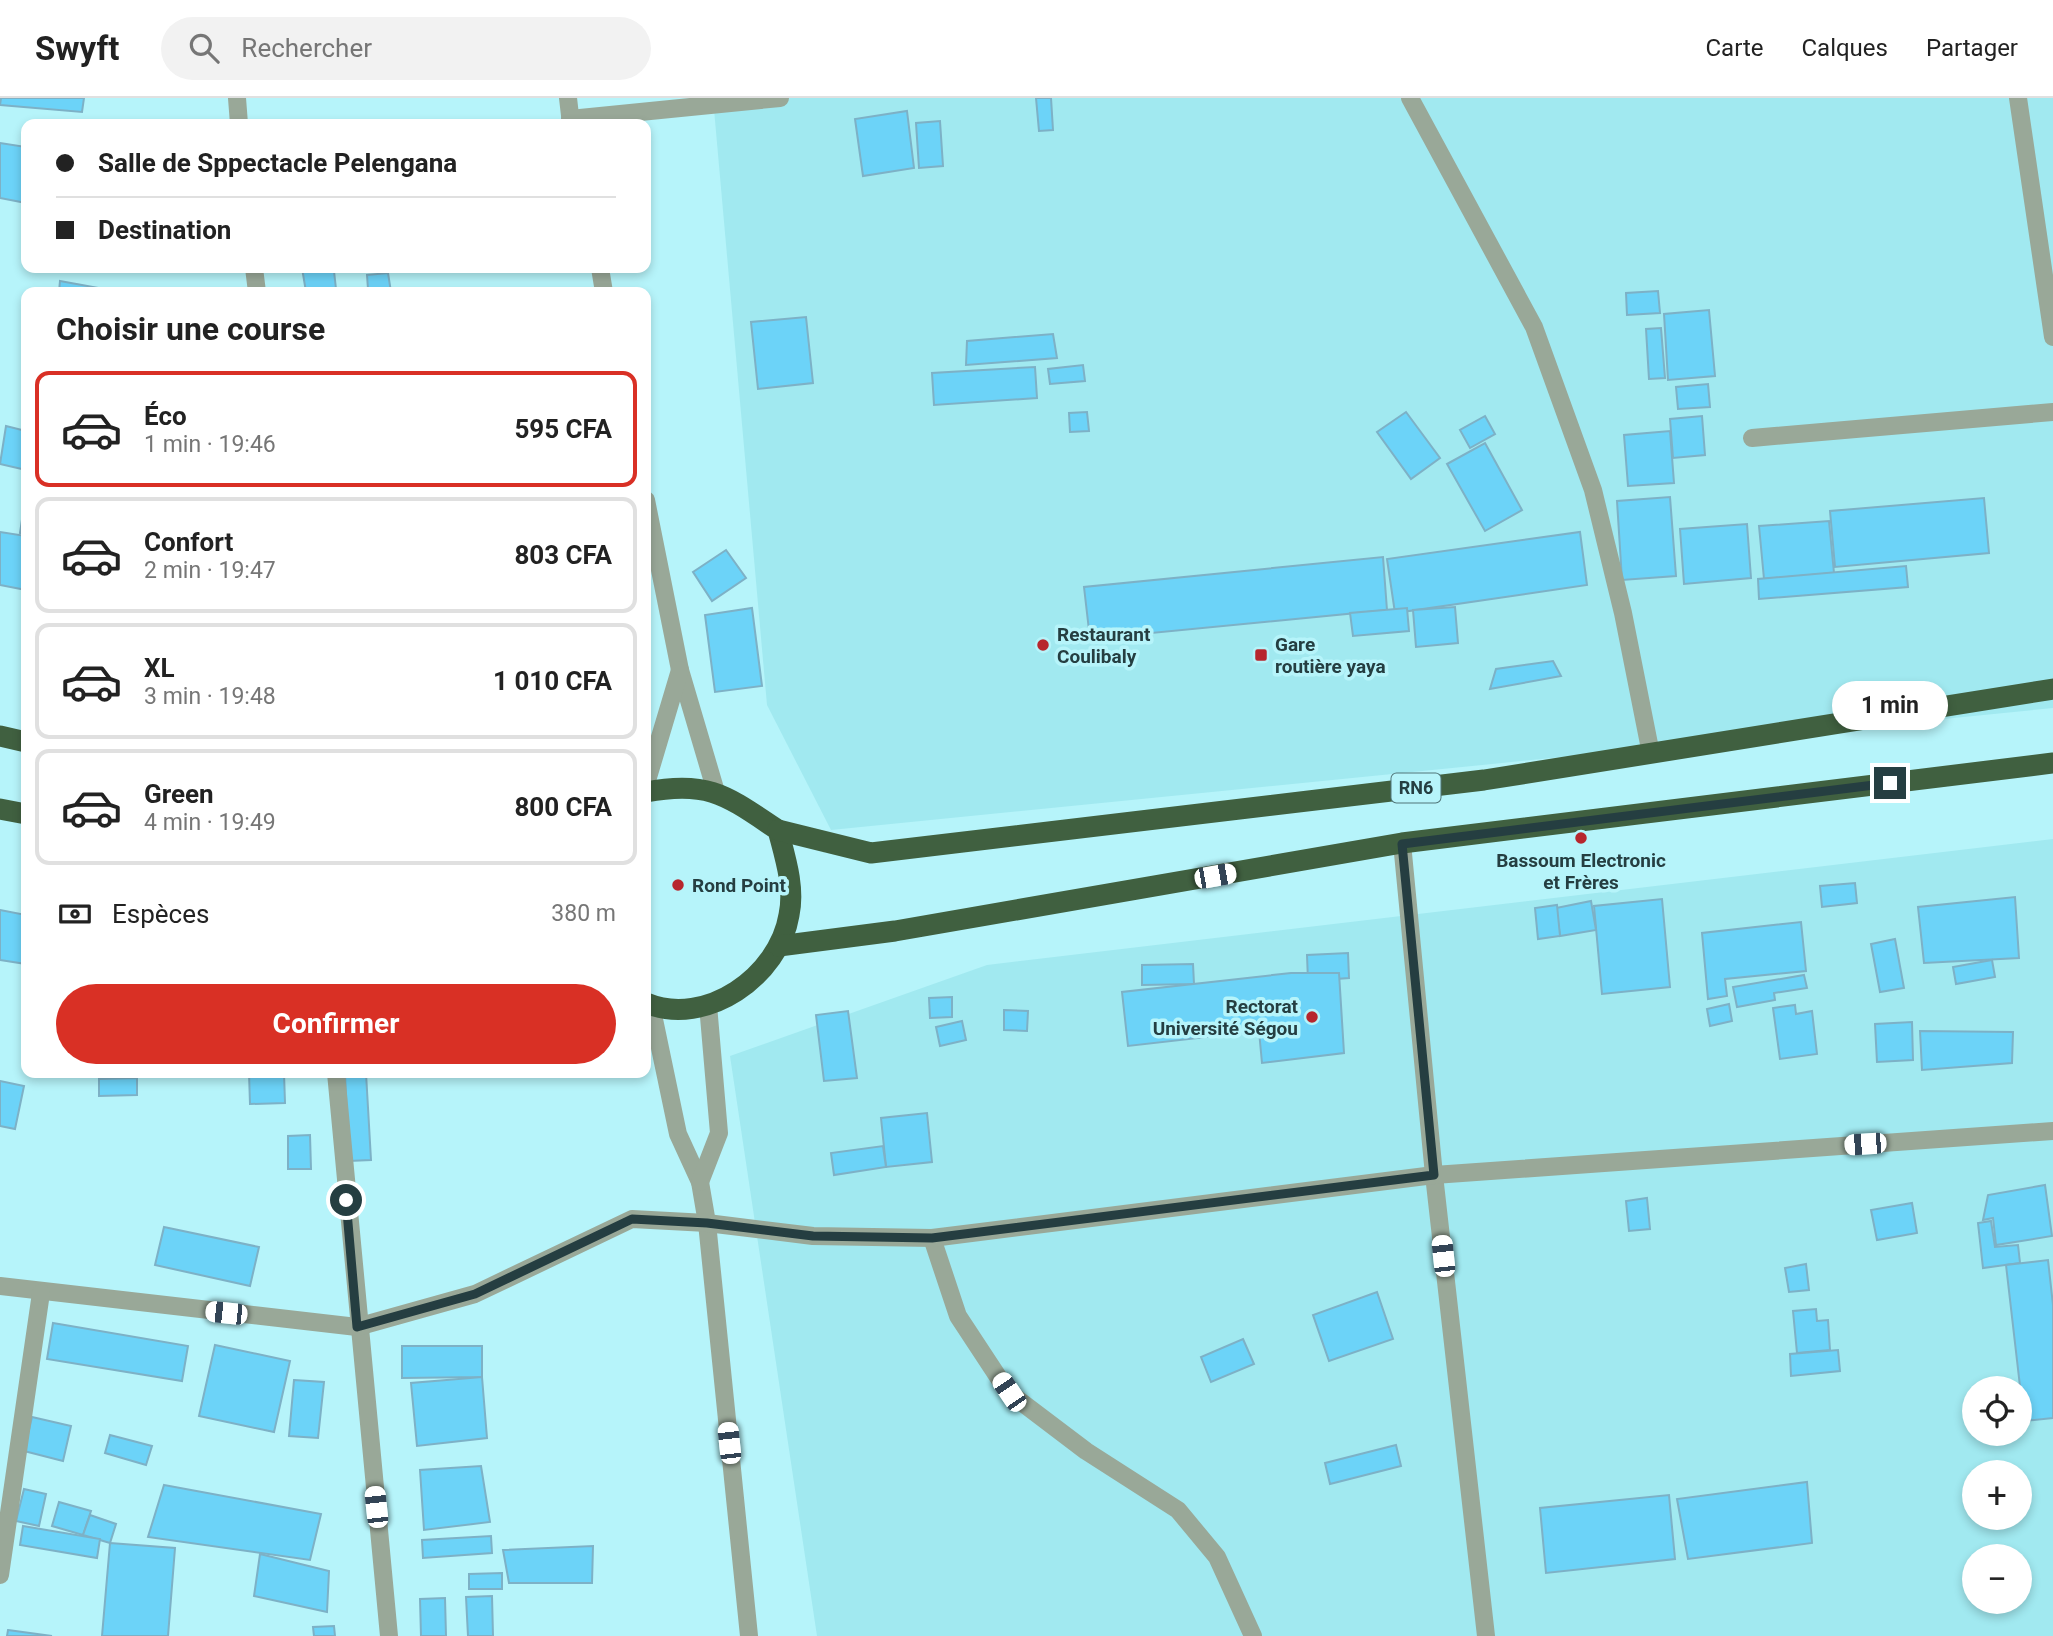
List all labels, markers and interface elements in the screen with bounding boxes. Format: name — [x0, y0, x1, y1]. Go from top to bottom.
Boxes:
search box — [161, 17, 651, 80]
text: Swyft — [35, 29, 119, 68]
icon: search — [185, 29, 223, 67]
text: Rechercher — [241, 33, 372, 63]
text: Carte — [1705, 34, 1763, 62]
text: Calques — [1801, 34, 1888, 62]
text: Partager — [1926, 34, 2018, 62]
text: Salle de Sppectacle Pelengana — [98, 148, 457, 178]
text: Destination — [98, 215, 231, 245]
text: Choisir une course — [56, 310, 325, 348]
icon: car — [60, 398, 123, 461]
text: Éco — [144, 401, 187, 431]
text: 595 CFA — [514, 414, 612, 444]
text: 1 min · 19:46 — [144, 431, 276, 458]
icon: car — [60, 524, 123, 587]
text: Confort — [144, 527, 233, 557]
text: 803 CFA — [514, 540, 612, 570]
text: 2 min · 19:47 — [144, 557, 276, 584]
place label: Restaurant Coulibaly — [1057, 623, 1151, 668]
place label: Gare routière yaya — [1275, 633, 1386, 678]
marker: Restaurant Coulibaly — [1035, 637, 1051, 653]
marker: Gare routière yaya — [1253, 647, 1269, 663]
icon: car — [60, 650, 123, 713]
text: XL — [144, 653, 175, 683]
text: 1 010 CFA — [493, 666, 612, 696]
callout: 1 min — [1832, 682, 1948, 730]
text: 3 min · 19:48 — [144, 683, 276, 710]
text: 1 min — [1861, 692, 1919, 719]
route end — [1874, 767, 1906, 799]
road number: RN6 — [1392, 774, 1440, 802]
icon: car — [60, 776, 123, 839]
text: Green — [144, 779, 214, 809]
text: 800 CFA — [514, 792, 612, 822]
text: 4 min · 19:49 — [144, 809, 276, 836]
marker: Bassoum Electronic et Frères — [1573, 830, 1589, 846]
place label: Bassoum Electronic et Frères — [1496, 849, 1666, 894]
car — [1193, 862, 1238, 890]
place label: Rond Point — [692, 874, 786, 897]
marker: Rond Point — [670, 877, 686, 893]
icon: cash — [56, 895, 94, 933]
text: Espèces — [112, 899, 209, 929]
text: 380 m — [551, 900, 616, 927]
button: Confirmer — [56, 984, 616, 1064]
place label: Rectorat Université Ségou — [1153, 995, 1299, 1040]
marker: Rectorat Université Ségou — [1304, 1009, 1320, 1025]
car — [1844, 1132, 1887, 1156]
route start — [330, 1184, 362, 1216]
car — [1431, 1234, 1456, 1278]
car — [205, 1300, 248, 1326]
car — [989, 1369, 1030, 1415]
map controls — [1962, 1376, 2032, 1614]
button: locate — [1962, 1376, 2032, 1446]
car — [717, 1421, 742, 1465]
button: + — [1962, 1460, 2032, 1530]
car — [364, 1485, 389, 1529]
button: − — [1962, 1544, 2032, 1614]

